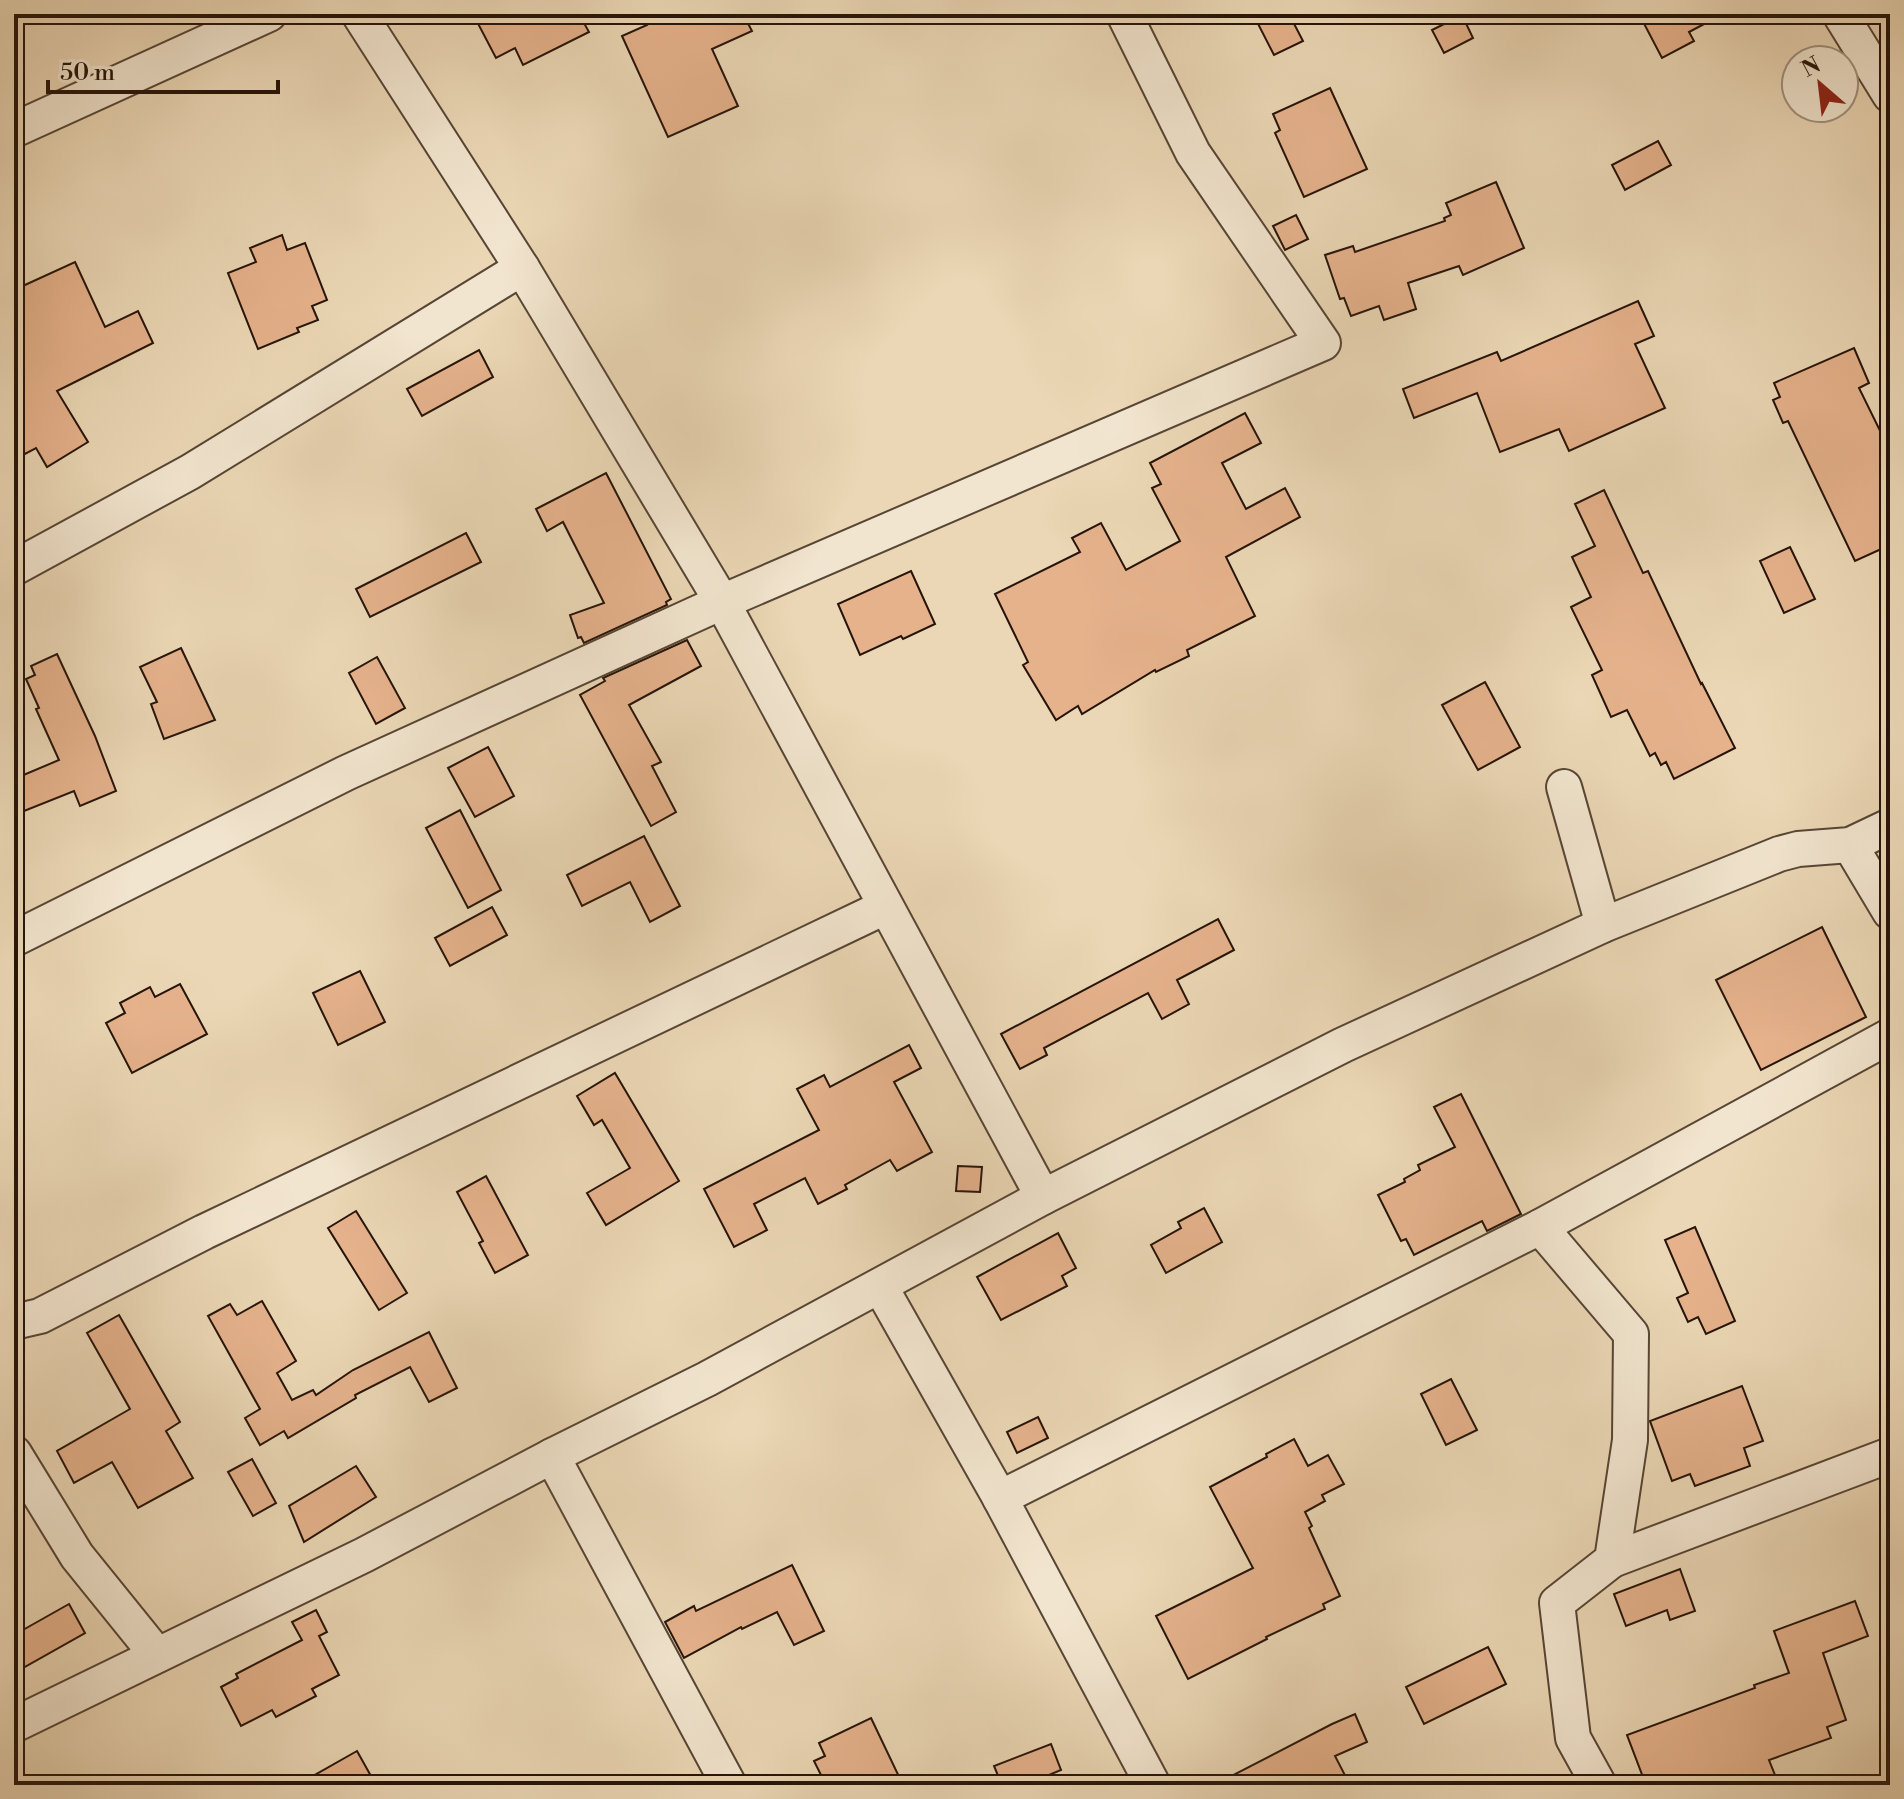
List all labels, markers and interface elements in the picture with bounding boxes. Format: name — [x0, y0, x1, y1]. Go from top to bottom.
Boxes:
scale bar — [48, 44, 278, 94]
north arrow — [1780, 44, 1860, 124]
text: N — [1797, 51, 1826, 84]
text: 50 m — [60, 58, 115, 88]

